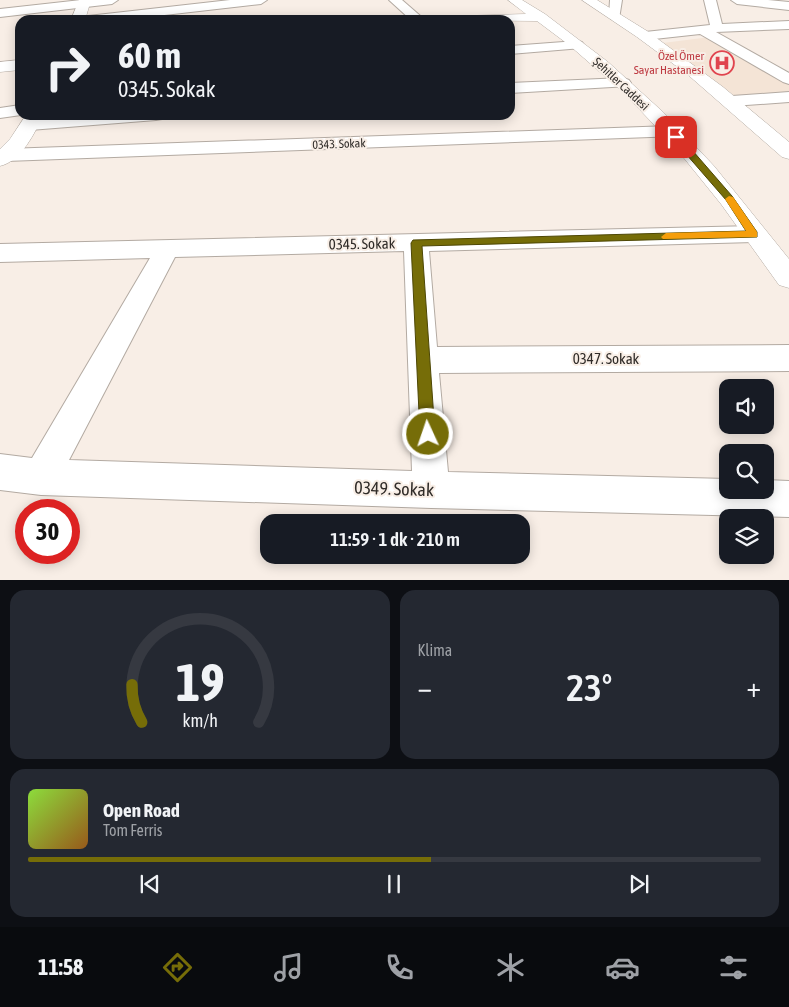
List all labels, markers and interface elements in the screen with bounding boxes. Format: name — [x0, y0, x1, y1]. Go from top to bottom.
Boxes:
icon: right — [35, 35, 100, 100]
text: 60 m — [118, 35, 181, 75]
place label: Özel Ömer Sayar Hastanesi — [634, 49, 704, 77]
hospital icon: Özel Ömer Sayar Hastanesi — [709, 50, 735, 76]
street label: Şehitler Caddesi — [590, 55, 652, 113]
text: 0345. Sokak — [118, 76, 215, 102]
pin — [655, 116, 697, 158]
icon: arrive — [662, 123, 690, 151]
street label: 0343. Sokak — [312, 136, 367, 152]
street label: 0345. Sokak — [329, 234, 396, 253]
street label: 0347. Sokak — [573, 350, 640, 367]
map controls — [719, 379, 774, 564]
button: sound — [719, 379, 774, 434]
position arrow — [401, 407, 453, 459]
button: search — [719, 444, 774, 499]
street label: 0349. Sokak — [354, 477, 434, 500]
speed limit sign: 30 — [15, 499, 80, 564]
button: layers — [719, 509, 774, 564]
text: 11:59 · 1 dk · 210 m — [330, 528, 460, 550]
text: Klima — [418, 641, 452, 659]
text: 19 — [175, 652, 224, 712]
text: 23° — [566, 666, 612, 709]
text: − — [418, 671, 432, 703]
text: + — [746, 671, 761, 703]
text: km/h — [182, 710, 217, 731]
text: Open Road — [103, 799, 180, 821]
text: Tom Ferris — [103, 821, 162, 839]
icon: previous — [136, 870, 164, 898]
icon: pause — [380, 870, 408, 898]
icon: next — [625, 870, 653, 898]
icon: directions — [160, 950, 195, 985]
icon: music — [271, 950, 306, 985]
icon: phone — [382, 950, 417, 985]
icon: climate — [493, 950, 528, 985]
icon: car — [605, 950, 640, 985]
icon: filters — [716, 950, 751, 985]
text: 11:58 — [38, 954, 83, 980]

